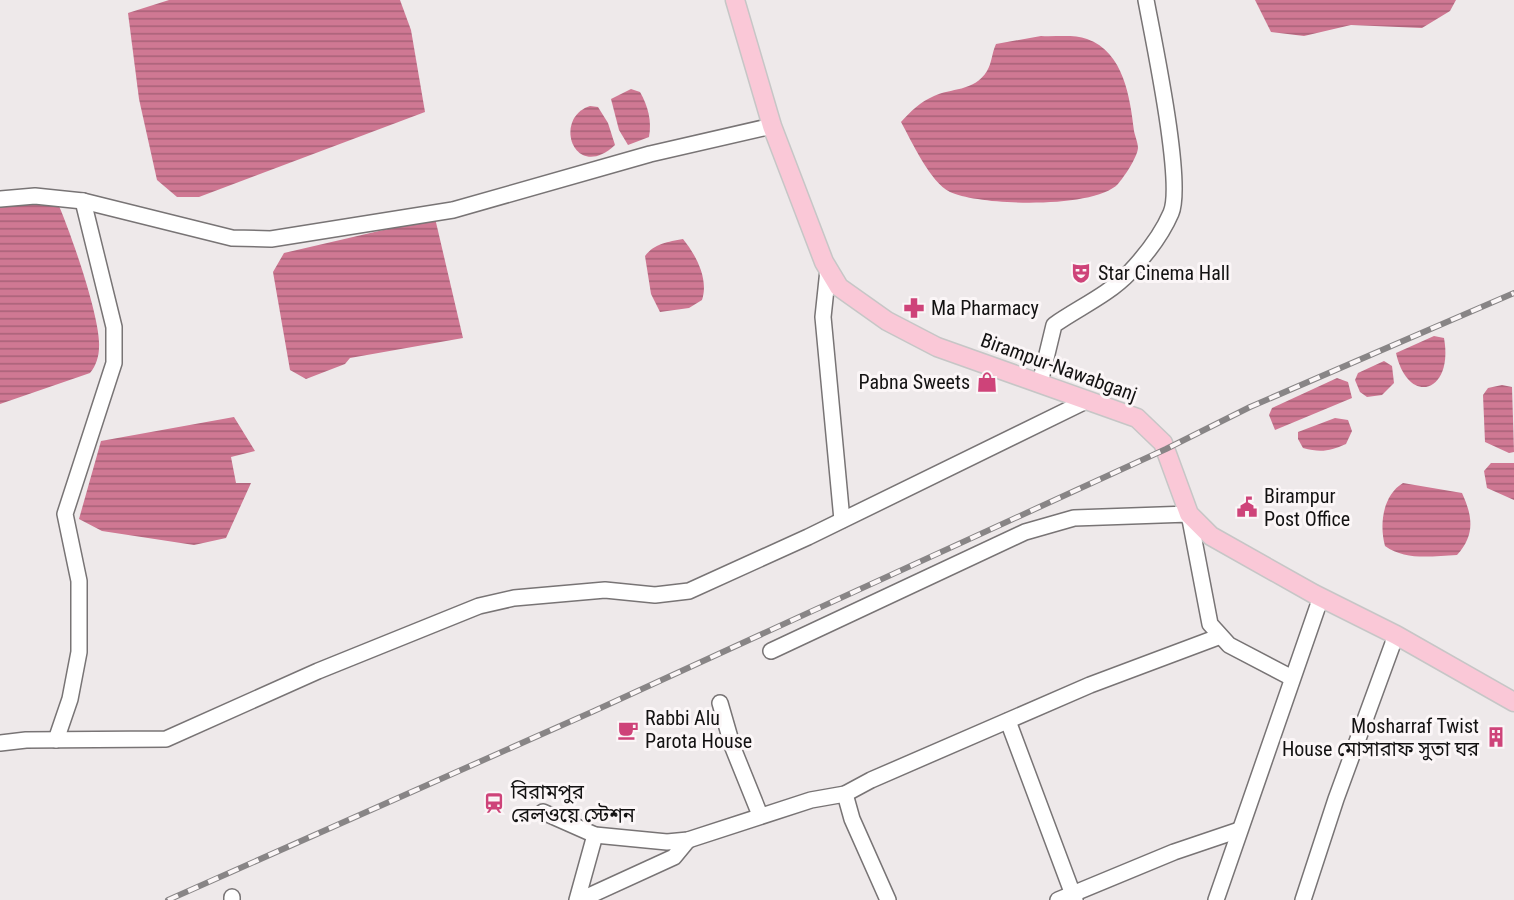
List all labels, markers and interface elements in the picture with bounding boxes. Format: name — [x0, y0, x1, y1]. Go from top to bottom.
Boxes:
theatre icon: Star Cinema Hall — [1069, 261, 1093, 285]
place label: Star Cinema Hall — [1098, 261, 1230, 285]
pharmacy icon: Ma Pharmacy — [902, 296, 926, 320]
place label: Ma Pharmacy — [931, 296, 1039, 320]
street label: Birampur-Nawabganj — [978, 328, 1140, 406]
place label: Pabna Sweets — [859, 370, 970, 394]
shop icon: Pabna Sweets — [975, 370, 999, 394]
place label: Birampur Post Office — [1264, 484, 1350, 531]
public building icon: Birampur Post Office — [1235, 495, 1259, 519]
place label: Rabbi Alu Parota House — [645, 706, 752, 753]
place label: Mosharraf Twist House মোসারাফ সুতা ঘর — [1282, 714, 1480, 761]
cafe icon: Rabbi Alu Parota House — [616, 718, 640, 742]
building icon: Mosharraf Twist House মোসারাফ সুতা ঘর — [1484, 725, 1508, 749]
place label: বিরামপুর রেলওয়ে স্টেশন — [510, 780, 636, 827]
station icon: বিরামপুর রেলওয়ে স্টেশন — [482, 791, 506, 815]

